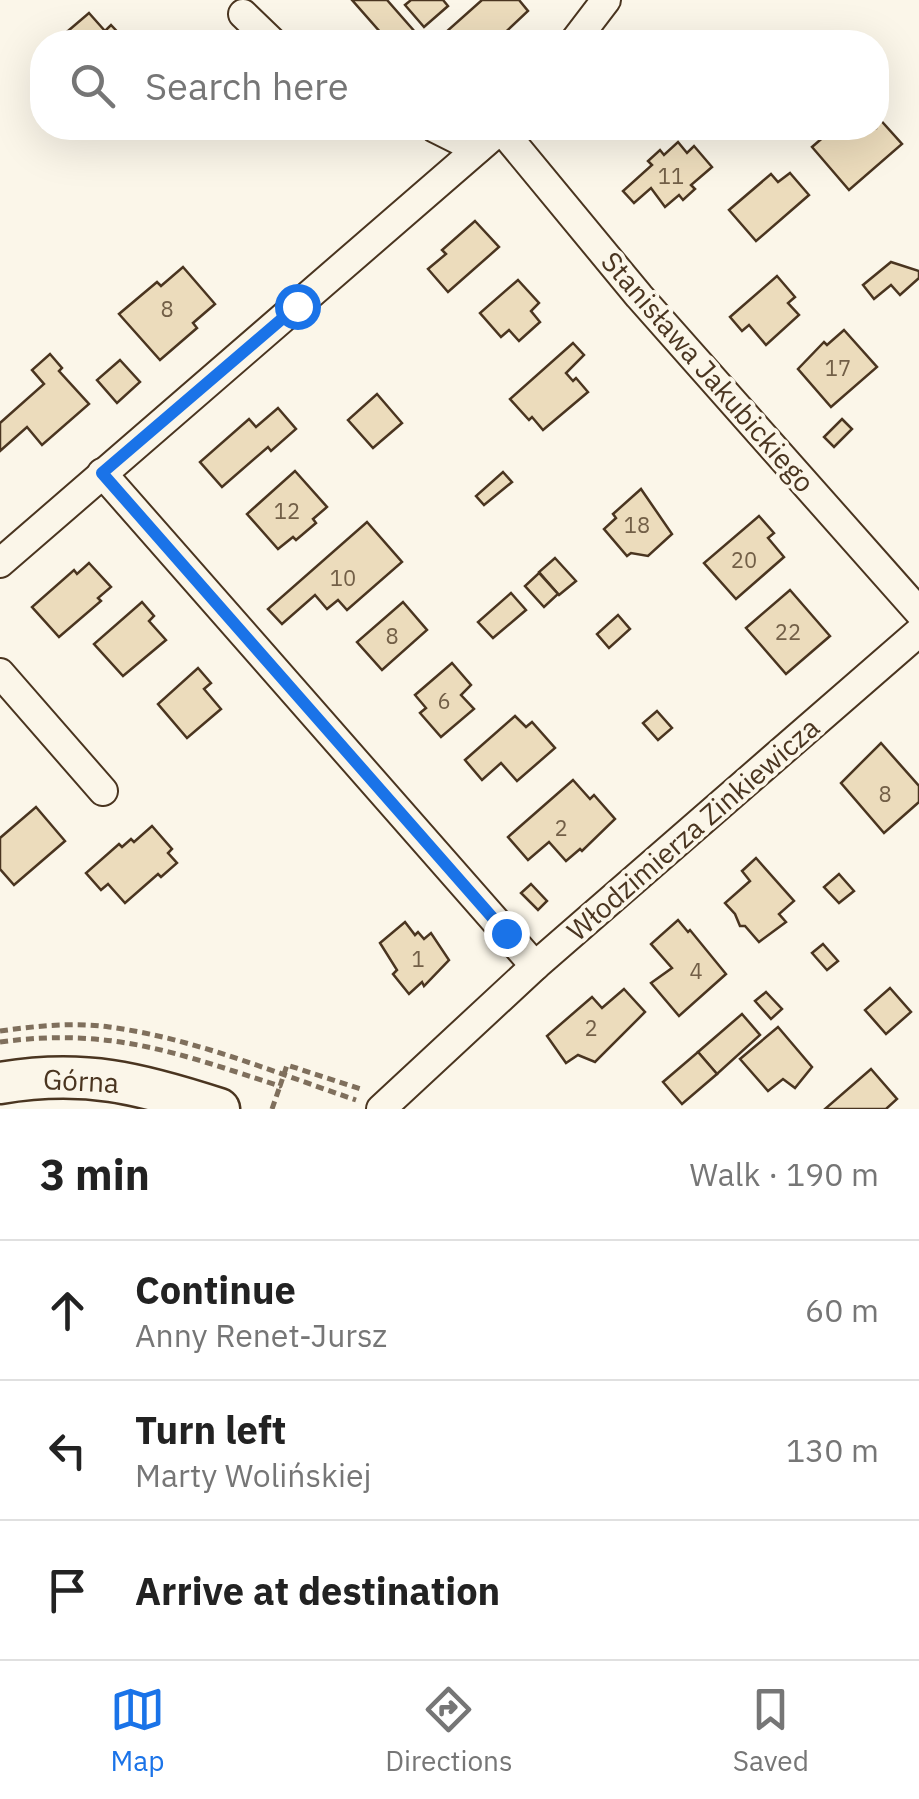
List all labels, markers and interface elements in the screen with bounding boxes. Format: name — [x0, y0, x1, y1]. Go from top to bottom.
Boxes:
search box — [30, 30, 889, 140]
icon: search — [65, 58, 120, 113]
text: Search here — [145, 61, 349, 110]
house number: 11 — [658, 161, 684, 190]
street label: Stanisława Jakubickiego — [594, 244, 823, 500]
route start — [275, 284, 321, 330]
house number: 8 — [160, 294, 174, 323]
house number: 17 — [825, 353, 851, 382]
house number: 12 — [274, 496, 300, 525]
house number: 18 — [624, 510, 650, 539]
house number: 20 — [731, 545, 757, 574]
house number: 10 — [330, 563, 356, 592]
house number: 22 — [775, 617, 801, 646]
house number: 8 — [385, 621, 399, 650]
house number: 6 — [437, 686, 451, 715]
street label: Włodzimierza Zinkiewicza — [559, 709, 827, 949]
house number: 8 — [878, 779, 892, 808]
house number: 2 — [554, 813, 568, 842]
route end — [484, 911, 530, 957]
house number: 1 — [411, 944, 425, 973]
house number: 4 — [689, 956, 703, 985]
house number: 2 — [584, 1013, 598, 1042]
street label: Górna — [42, 1060, 120, 1101]
text: 3 min — [40, 1147, 150, 1202]
text: Walk · 190 m — [690, 1153, 879, 1195]
text: Continue — [135, 1265, 296, 1314]
icon: ahead — [40, 1283, 95, 1338]
text: 60 m — [805, 1289, 879, 1331]
text: Anny Renet-Jursz — [135, 1314, 387, 1356]
text: Turn left — [135, 1405, 286, 1454]
icon: left — [40, 1423, 95, 1478]
text: 130 m — [786, 1429, 879, 1471]
text: Marty Wolińskiej — [135, 1454, 372, 1496]
icon: arrive — [40, 1563, 95, 1618]
text: Arrive at destination — [135, 1566, 500, 1615]
tab: Map — [110, 1682, 165, 1779]
tab: Directions — [385, 1682, 513, 1779]
tab: Saved — [733, 1682, 809, 1779]

